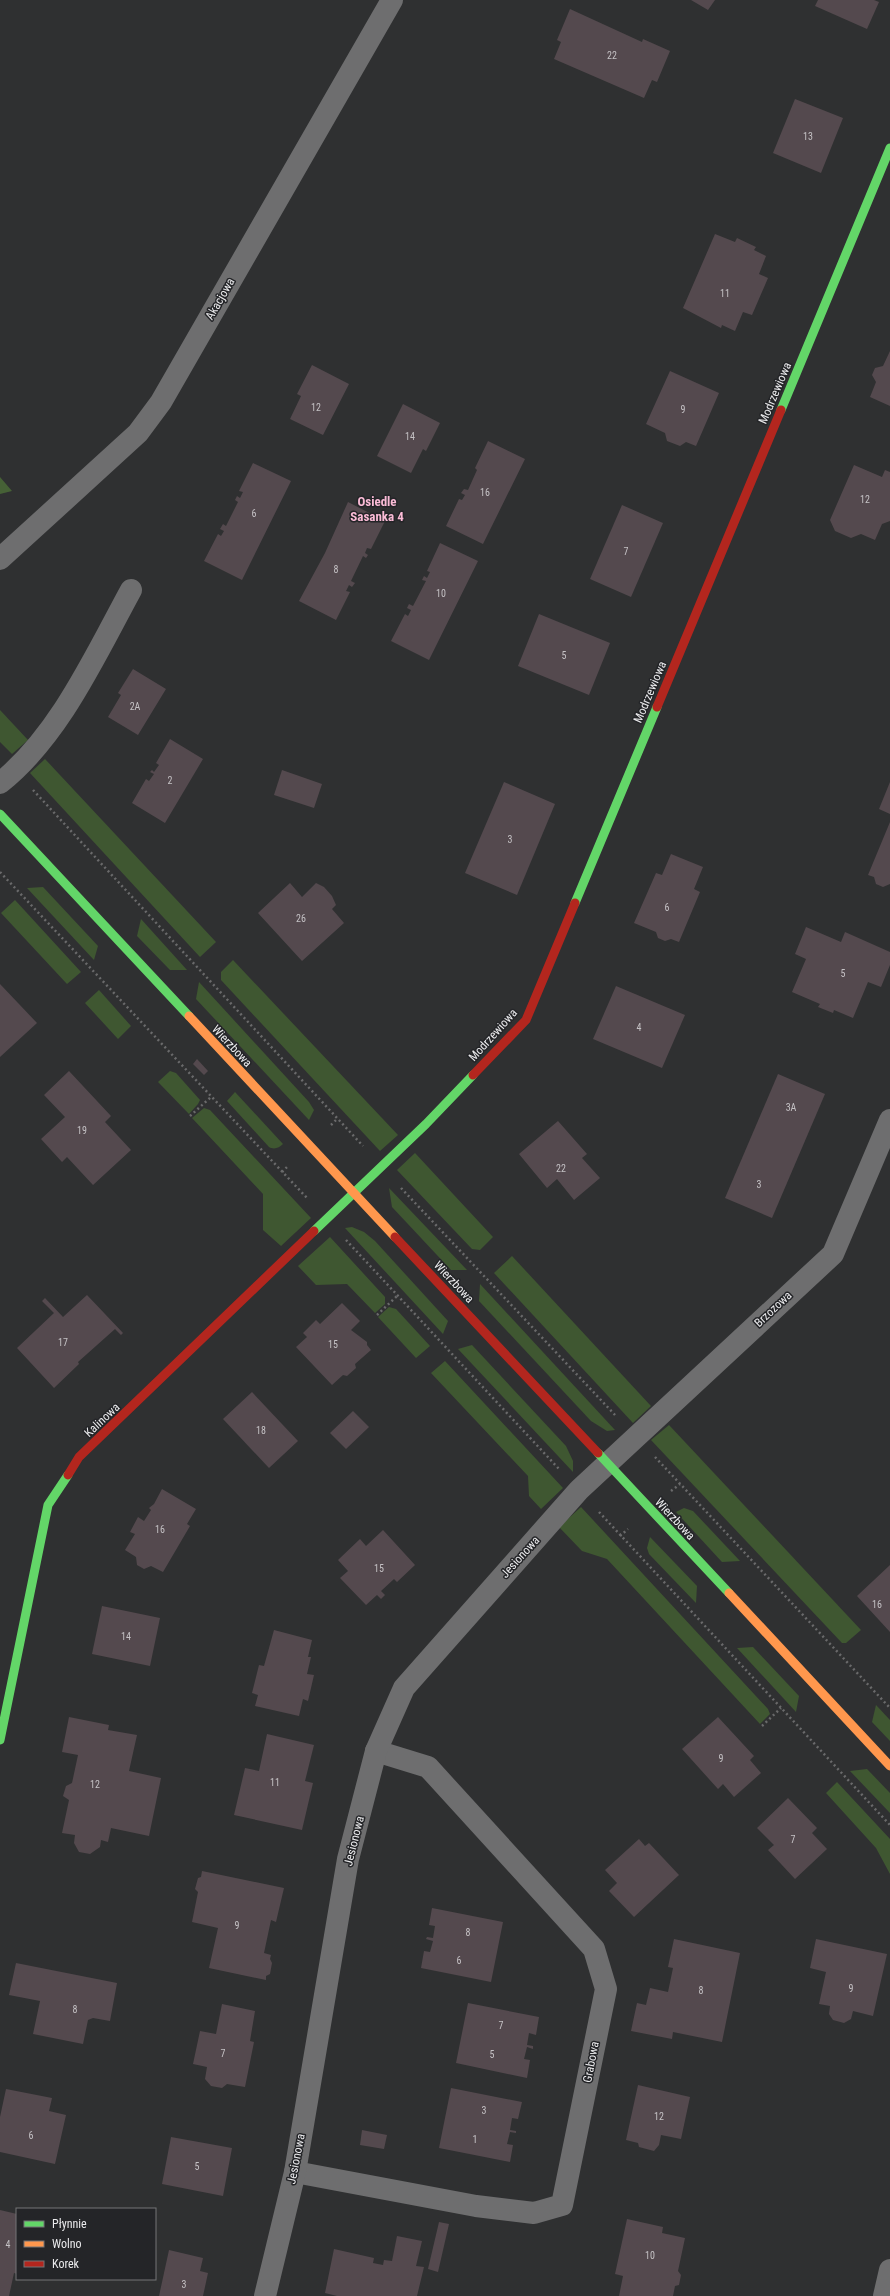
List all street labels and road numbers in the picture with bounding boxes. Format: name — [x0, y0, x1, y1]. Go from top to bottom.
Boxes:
street label: Akacjowa — [202, 275, 238, 322]
street label: Modrzewiowa — [756, 360, 794, 426]
street label: Modrzewiowa — [631, 659, 669, 725]
street label: Modrzewiowa — [466, 1006, 520, 1064]
street label: Wierzbowa — [209, 1022, 255, 1070]
street label: Wierzbowa — [431, 1258, 477, 1306]
street label: Brzozowa — [751, 1288, 795, 1330]
street label: Kalinowa — [81, 1400, 123, 1440]
street label: Wierzbowa — [652, 1495, 698, 1543]
street label: Jesionowa — [498, 1533, 542, 1581]
street label: Jesionowa — [341, 1814, 367, 1867]
street label: Grabowa — [580, 2040, 602, 2084]
street label: Jesionowa — [284, 2132, 308, 2185]

